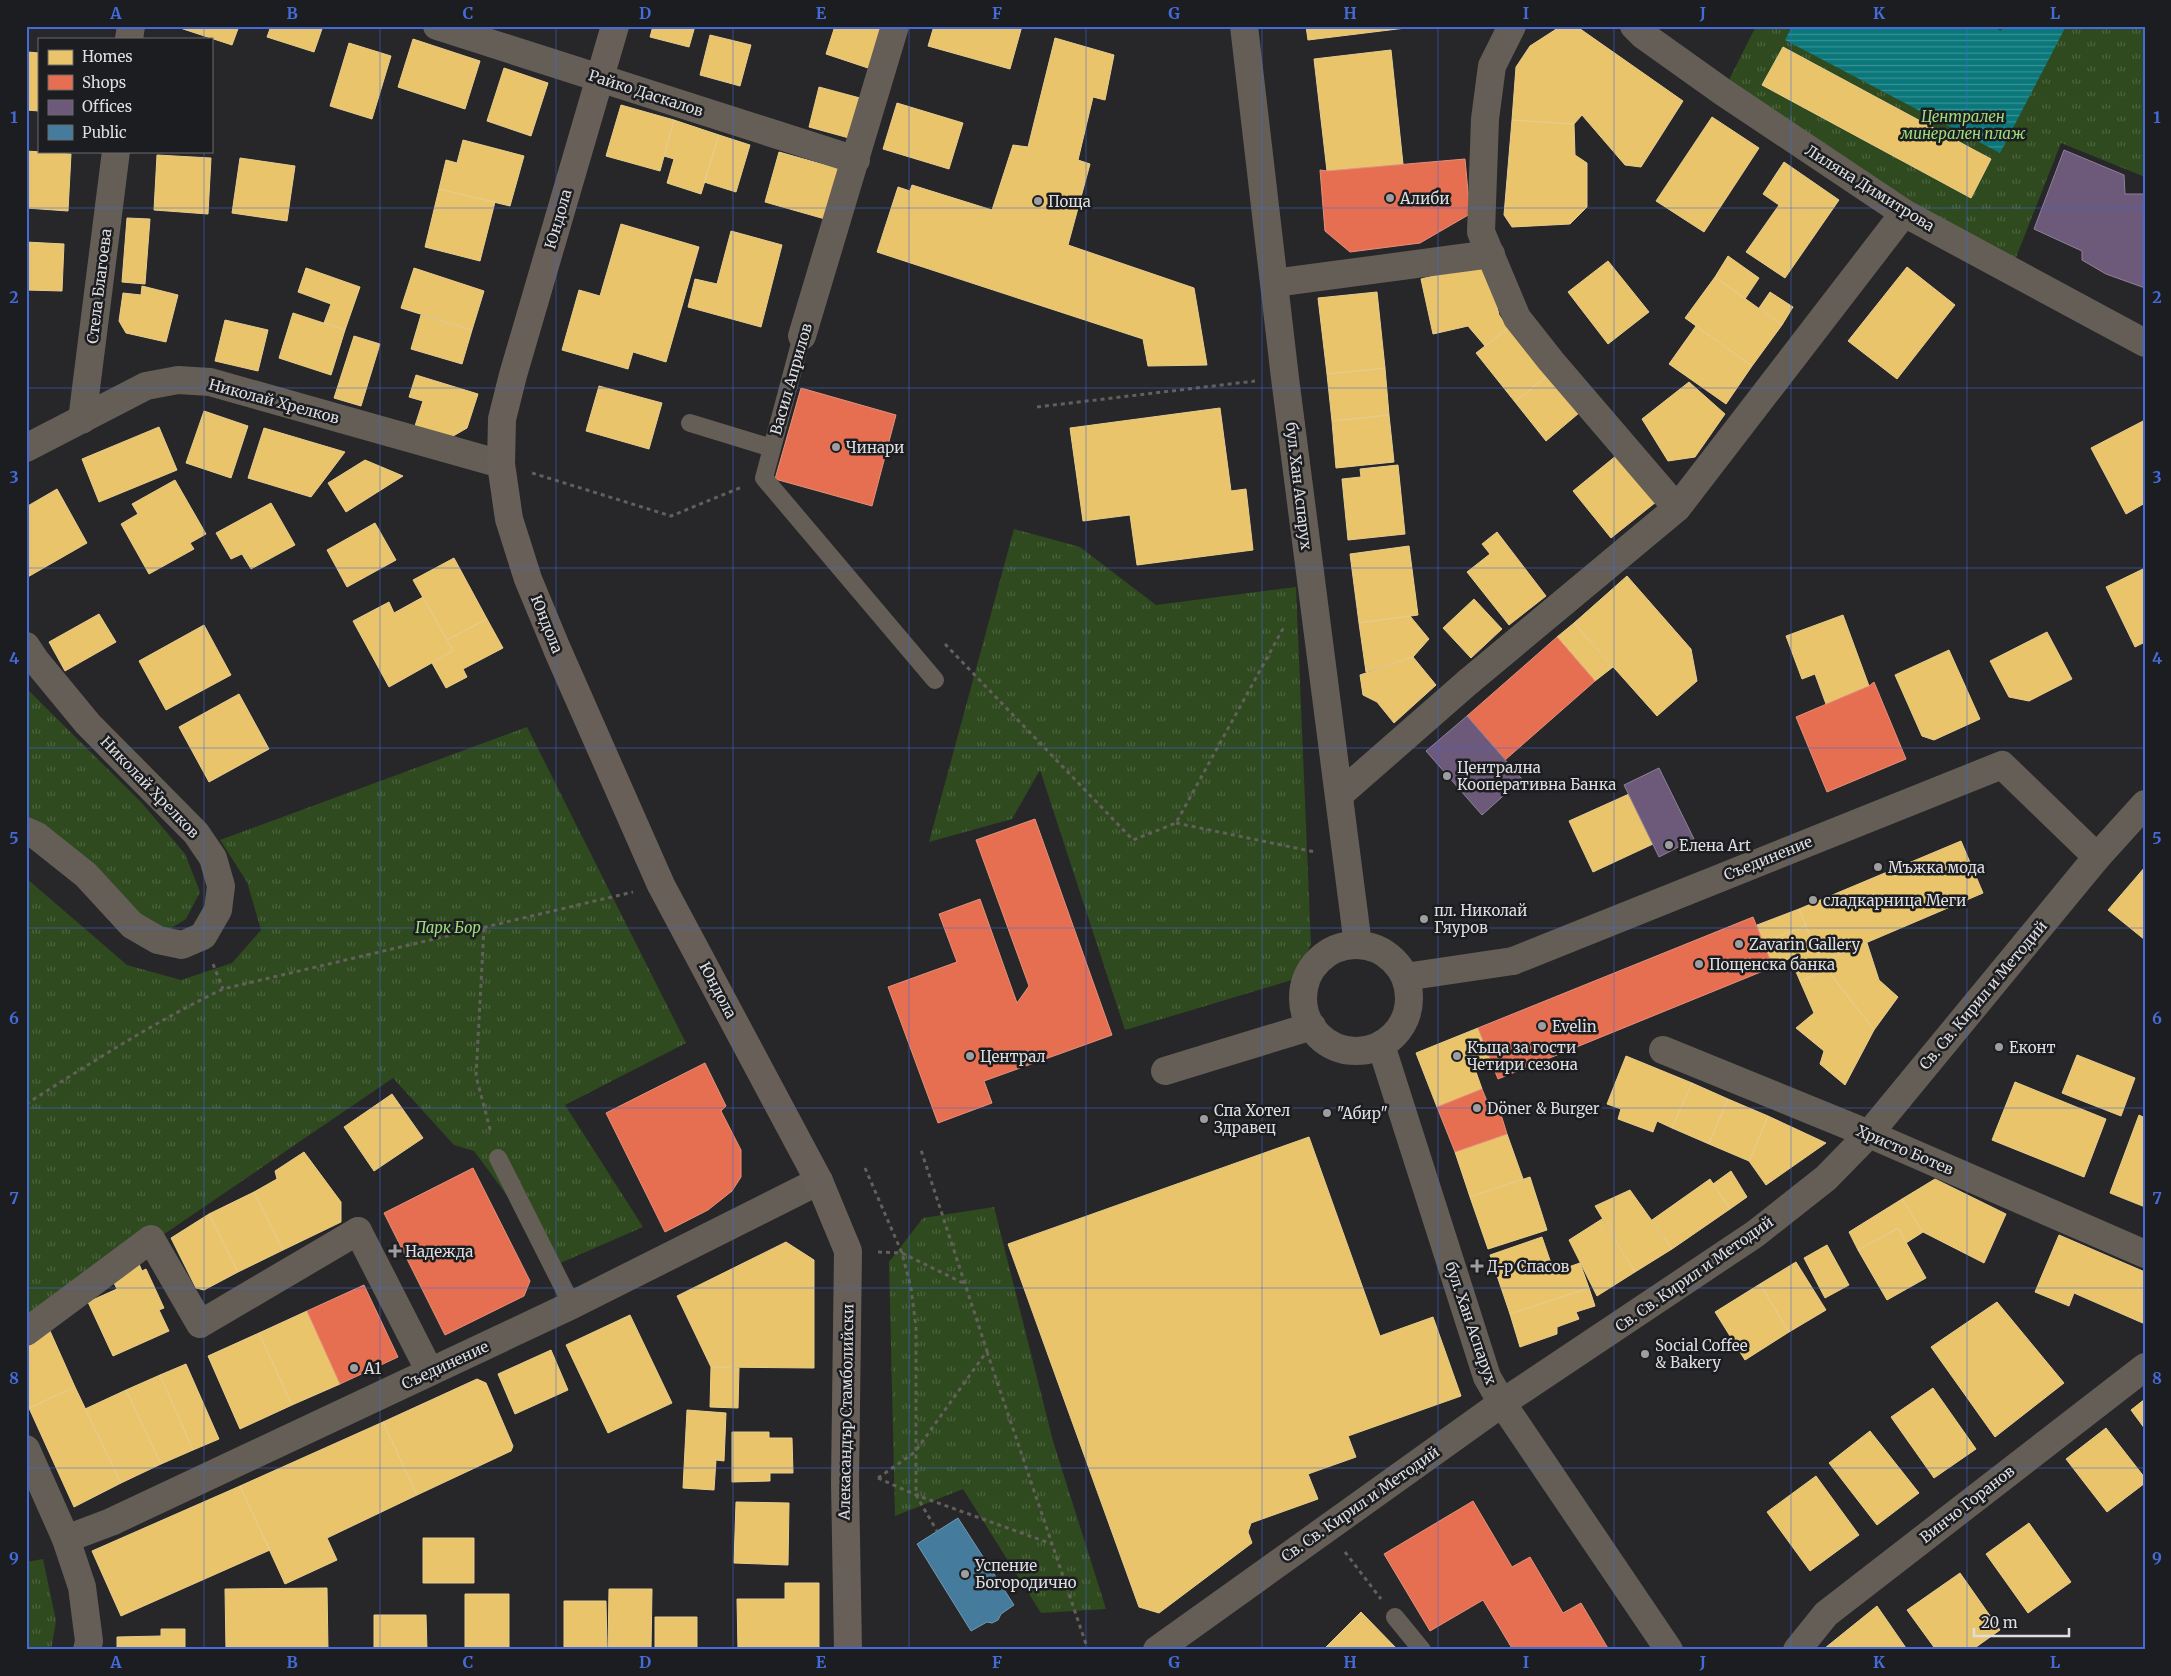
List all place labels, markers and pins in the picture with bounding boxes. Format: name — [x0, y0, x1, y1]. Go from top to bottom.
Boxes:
place label: Алиби — [1399, 189, 1450, 208]
place label: Поща — [1048, 192, 1091, 211]
marker: Алиби — [1384, 192, 1396, 204]
marker: Поща — [1032, 195, 1044, 207]
place label: Чинари — [846, 438, 904, 457]
marker: Чинари — [830, 441, 842, 453]
place label: Централна Кооперативна Банка — [1457, 758, 1616, 794]
marker: Централна Кооперативна Банка — [1441, 770, 1453, 782]
place label: Елена Art — [1679, 836, 1751, 855]
marker: Елена Art — [1663, 839, 1675, 851]
place label: Мъжка мода — [1888, 858, 1985, 877]
marker: Мъжка мода — [1872, 861, 1884, 873]
place label: сладкарница Меги — [1823, 891, 1966, 910]
marker: сладкарница Меги — [1807, 894, 1819, 906]
place label: пл. Николай Гяуров — [1434, 901, 1527, 937]
marker: пл. Николай Гяуров — [1418, 913, 1430, 925]
place label: Zavarin Gallery — [1749, 935, 1860, 954]
marker: Zavarin Gallery — [1733, 938, 1745, 950]
place label: Пощенска банка — [1709, 955, 1835, 974]
marker: Пощенска банка — [1693, 958, 1705, 970]
place label: Evelin — [1552, 1017, 1597, 1036]
marker: Evelin — [1536, 1020, 1548, 1032]
place label: Къща за гости Четири сезона — [1467, 1038, 1578, 1074]
place label: Еконт — [2009, 1038, 2056, 1057]
marker: Еконт — [1993, 1041, 2005, 1053]
place label: Централ — [980, 1047, 1045, 1066]
marker: Централ — [964, 1050, 976, 1062]
marker: Къща за гости Четири сезона — [1451, 1050, 1463, 1062]
place label: Döner & Burger — [1487, 1099, 1600, 1118]
place label: Спа Хотел Здравец — [1214, 1101, 1290, 1137]
marker: Döner & Burger — [1471, 1102, 1483, 1114]
place label: "Абир" — [1337, 1104, 1388, 1123]
marker: "Абир" — [1321, 1107, 1333, 1119]
marker: Спа Хотел Здравец — [1198, 1113, 1210, 1125]
place label: Надежда — [405, 1242, 473, 1261]
marker: Надежда — [389, 1245, 401, 1257]
place label: Д-р Спасов — [1487, 1257, 1570, 1276]
marker: Д-р Спасов — [1471, 1260, 1483, 1272]
place label: Social Coffee & Bakery — [1655, 1336, 1748, 1372]
marker: Social Coffee & Bakery — [1639, 1348, 1651, 1360]
place label: A1 — [363, 1359, 381, 1378]
marker: A1 — [348, 1362, 360, 1374]
place label: Успение Богородично — [974, 1556, 1077, 1592]
marker: Успение Богородично — [959, 1568, 971, 1580]

